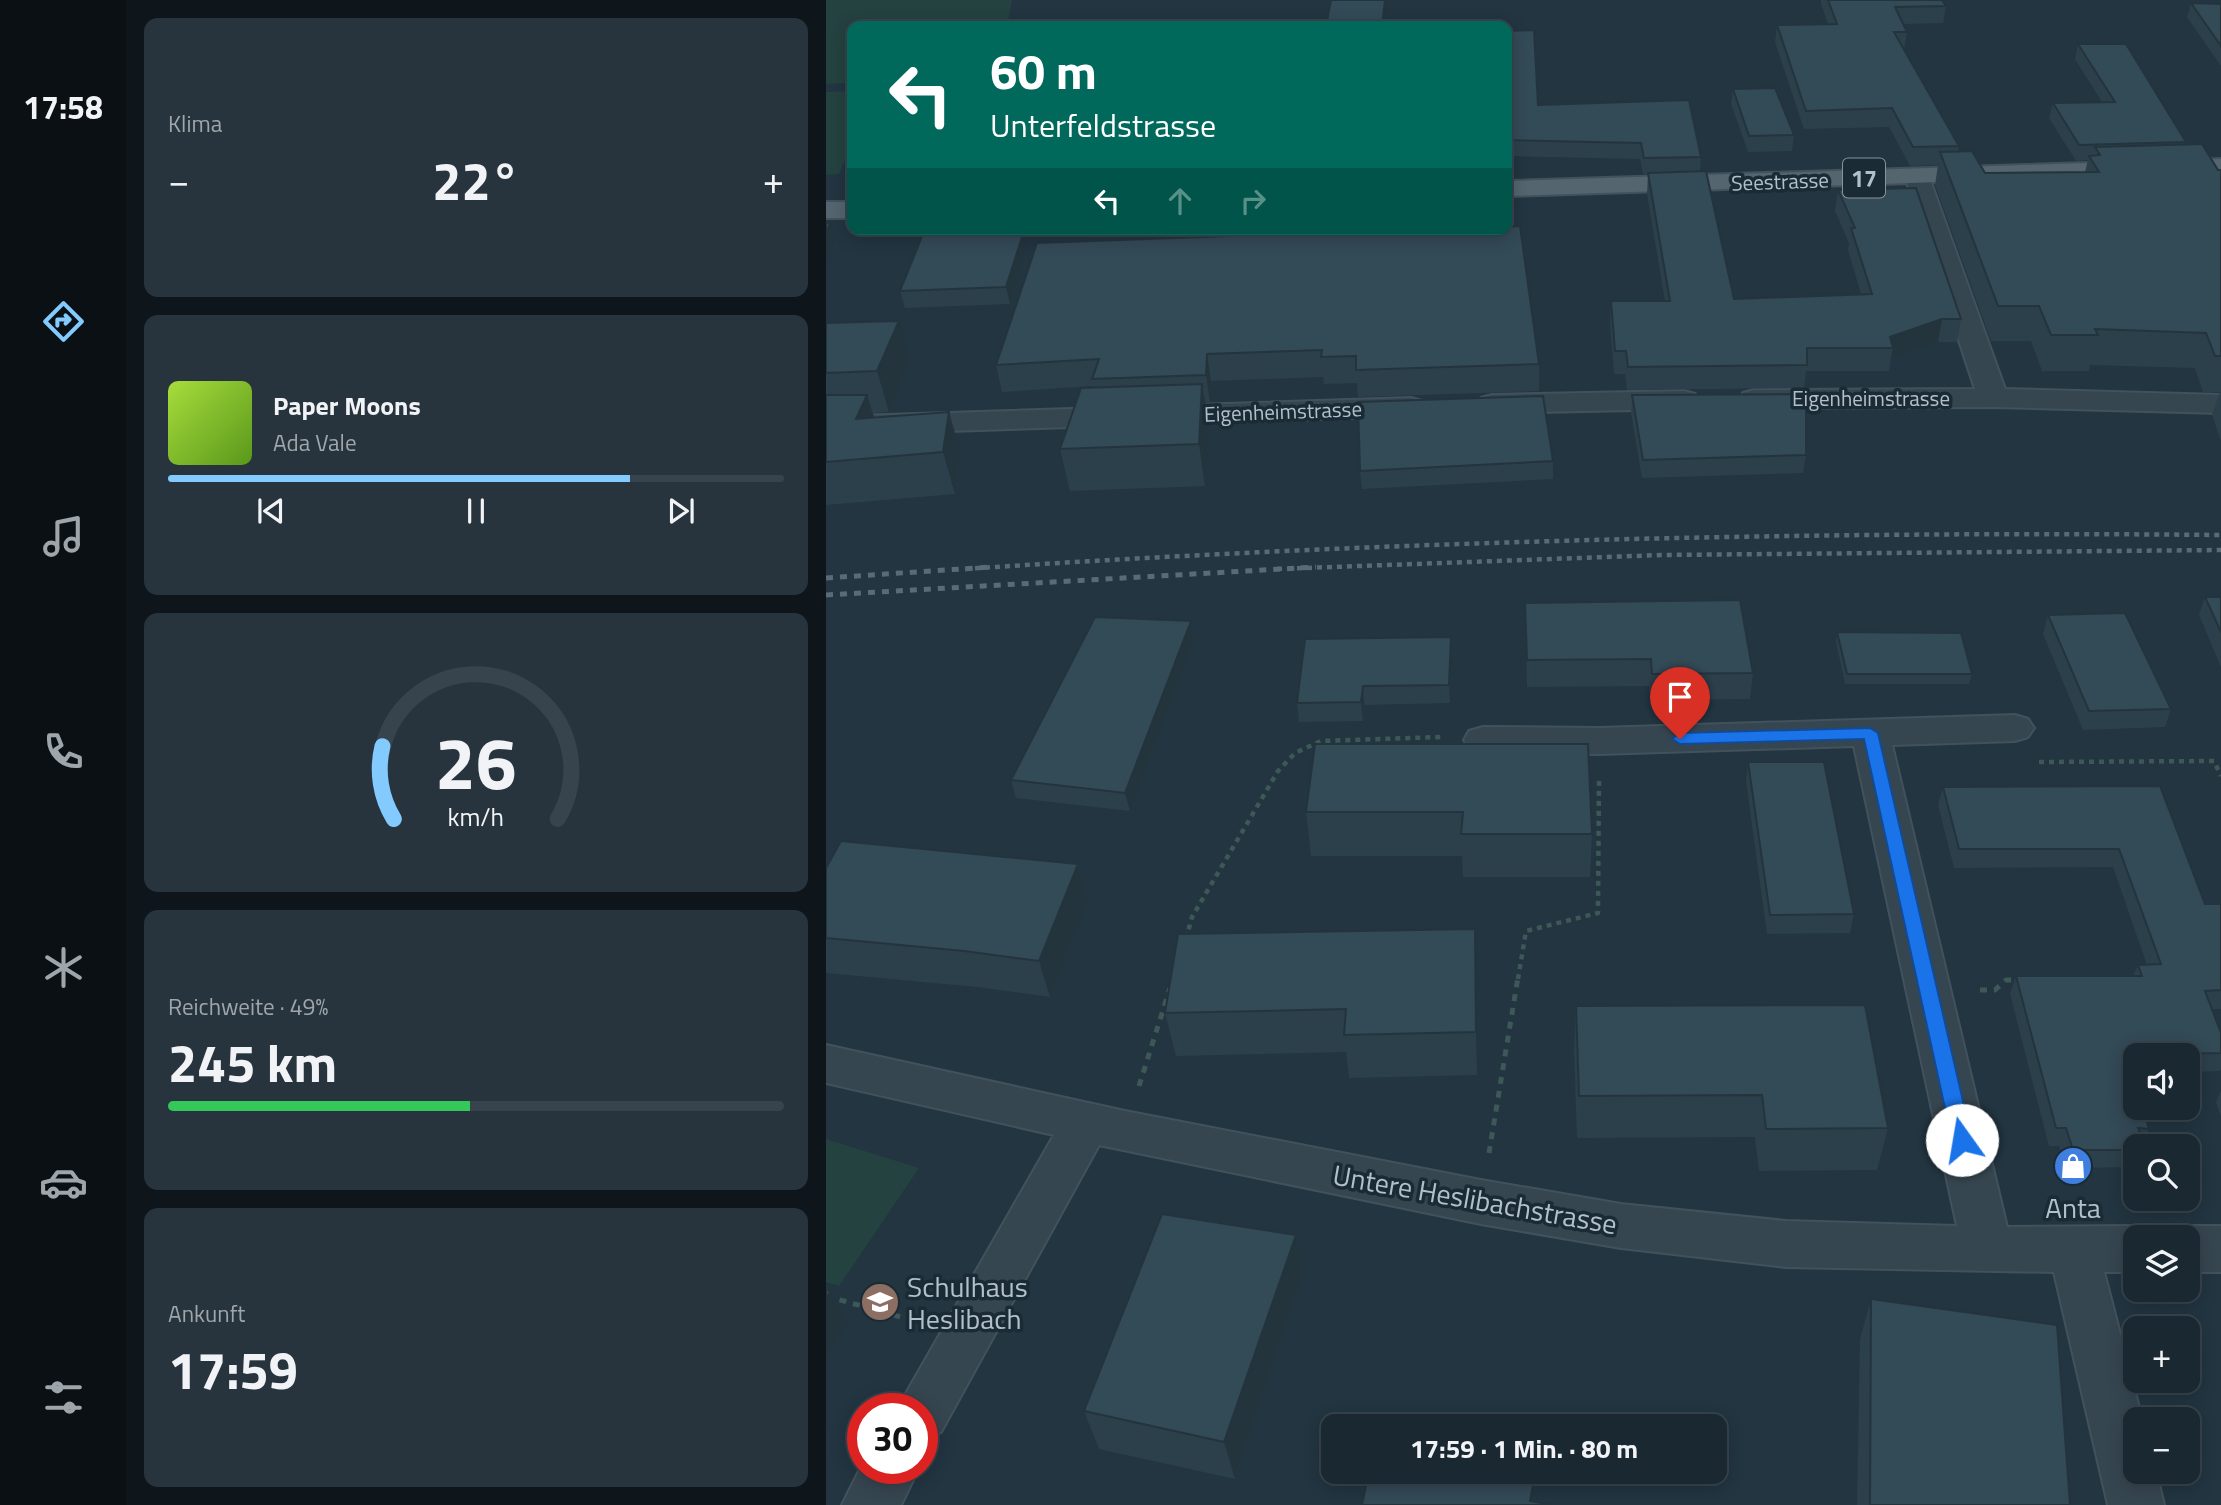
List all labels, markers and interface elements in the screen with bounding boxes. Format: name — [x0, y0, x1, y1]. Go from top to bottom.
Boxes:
text: 60 m — [990, 33, 1097, 108]
icon: left — [875, 49, 966, 140]
text: 17:58 — [23, 83, 103, 131]
text: Unterfeldstrasse — [990, 101, 1216, 149]
text: Klima — [168, 106, 222, 141]
text: 22° — [432, 141, 520, 220]
text: − — [168, 151, 189, 209]
text: + — [763, 151, 784, 209]
road number: 17 — [1843, 158, 1885, 197]
street label: Seestrasse — [1731, 163, 1829, 199]
icon: left — [1088, 182, 1126, 220]
icon: ahead — [1161, 182, 1199, 220]
icon: right — [1234, 182, 1272, 220]
icon: directions — [39, 297, 88, 346]
street label: Eigenheimstrasse — [1792, 382, 1950, 414]
text: Paper Moons — [273, 386, 421, 425]
street label: Eigenheimstrasse — [1203, 392, 1363, 430]
text: Ada Vale — [273, 425, 357, 460]
icon: previous — [252, 492, 290, 530]
icon: pause — [457, 492, 495, 530]
icon: next — [662, 492, 700, 530]
icon: music — [39, 512, 88, 561]
pin — [1650, 667, 1710, 739]
icon: arrive — [1661, 678, 1699, 716]
text: 26 — [435, 707, 517, 817]
icon: phone — [39, 727, 88, 776]
text: km/h — [448, 797, 504, 835]
icon: climate — [39, 943, 88, 992]
text: Reichweite · 49% — [168, 989, 328, 1024]
text: 245 km — [168, 1023, 337, 1102]
map controls — [2123, 1043, 2200, 1484]
button: sound — [2123, 1043, 2200, 1120]
position arrow — [1925, 1103, 1999, 1177]
button: search — [2123, 1134, 2200, 1211]
shop icon: Anta — [2052, 1145, 2094, 1187]
street label: Untere Heslibachstrasse — [1329, 1153, 1621, 1245]
icon: car — [39, 1158, 88, 1207]
place label: Anta — [2045, 1186, 2101, 1229]
button: layers — [2123, 1225, 2200, 1302]
place label: Schulhaus Heslibach — [907, 1265, 1028, 1340]
school or university icon: Schulhaus Heslibach — [859, 1281, 901, 1323]
text: Ankunft — [168, 1296, 245, 1331]
button: + — [2123, 1316, 2200, 1393]
text: 17:59 — [168, 1330, 298, 1409]
icon: filters — [39, 1373, 88, 1422]
speed limit sign: 30 — [847, 1393, 938, 1484]
button: − — [2123, 1407, 2200, 1484]
text: 17:59 · 1 Min. · 80 m — [1410, 1429, 1638, 1468]

